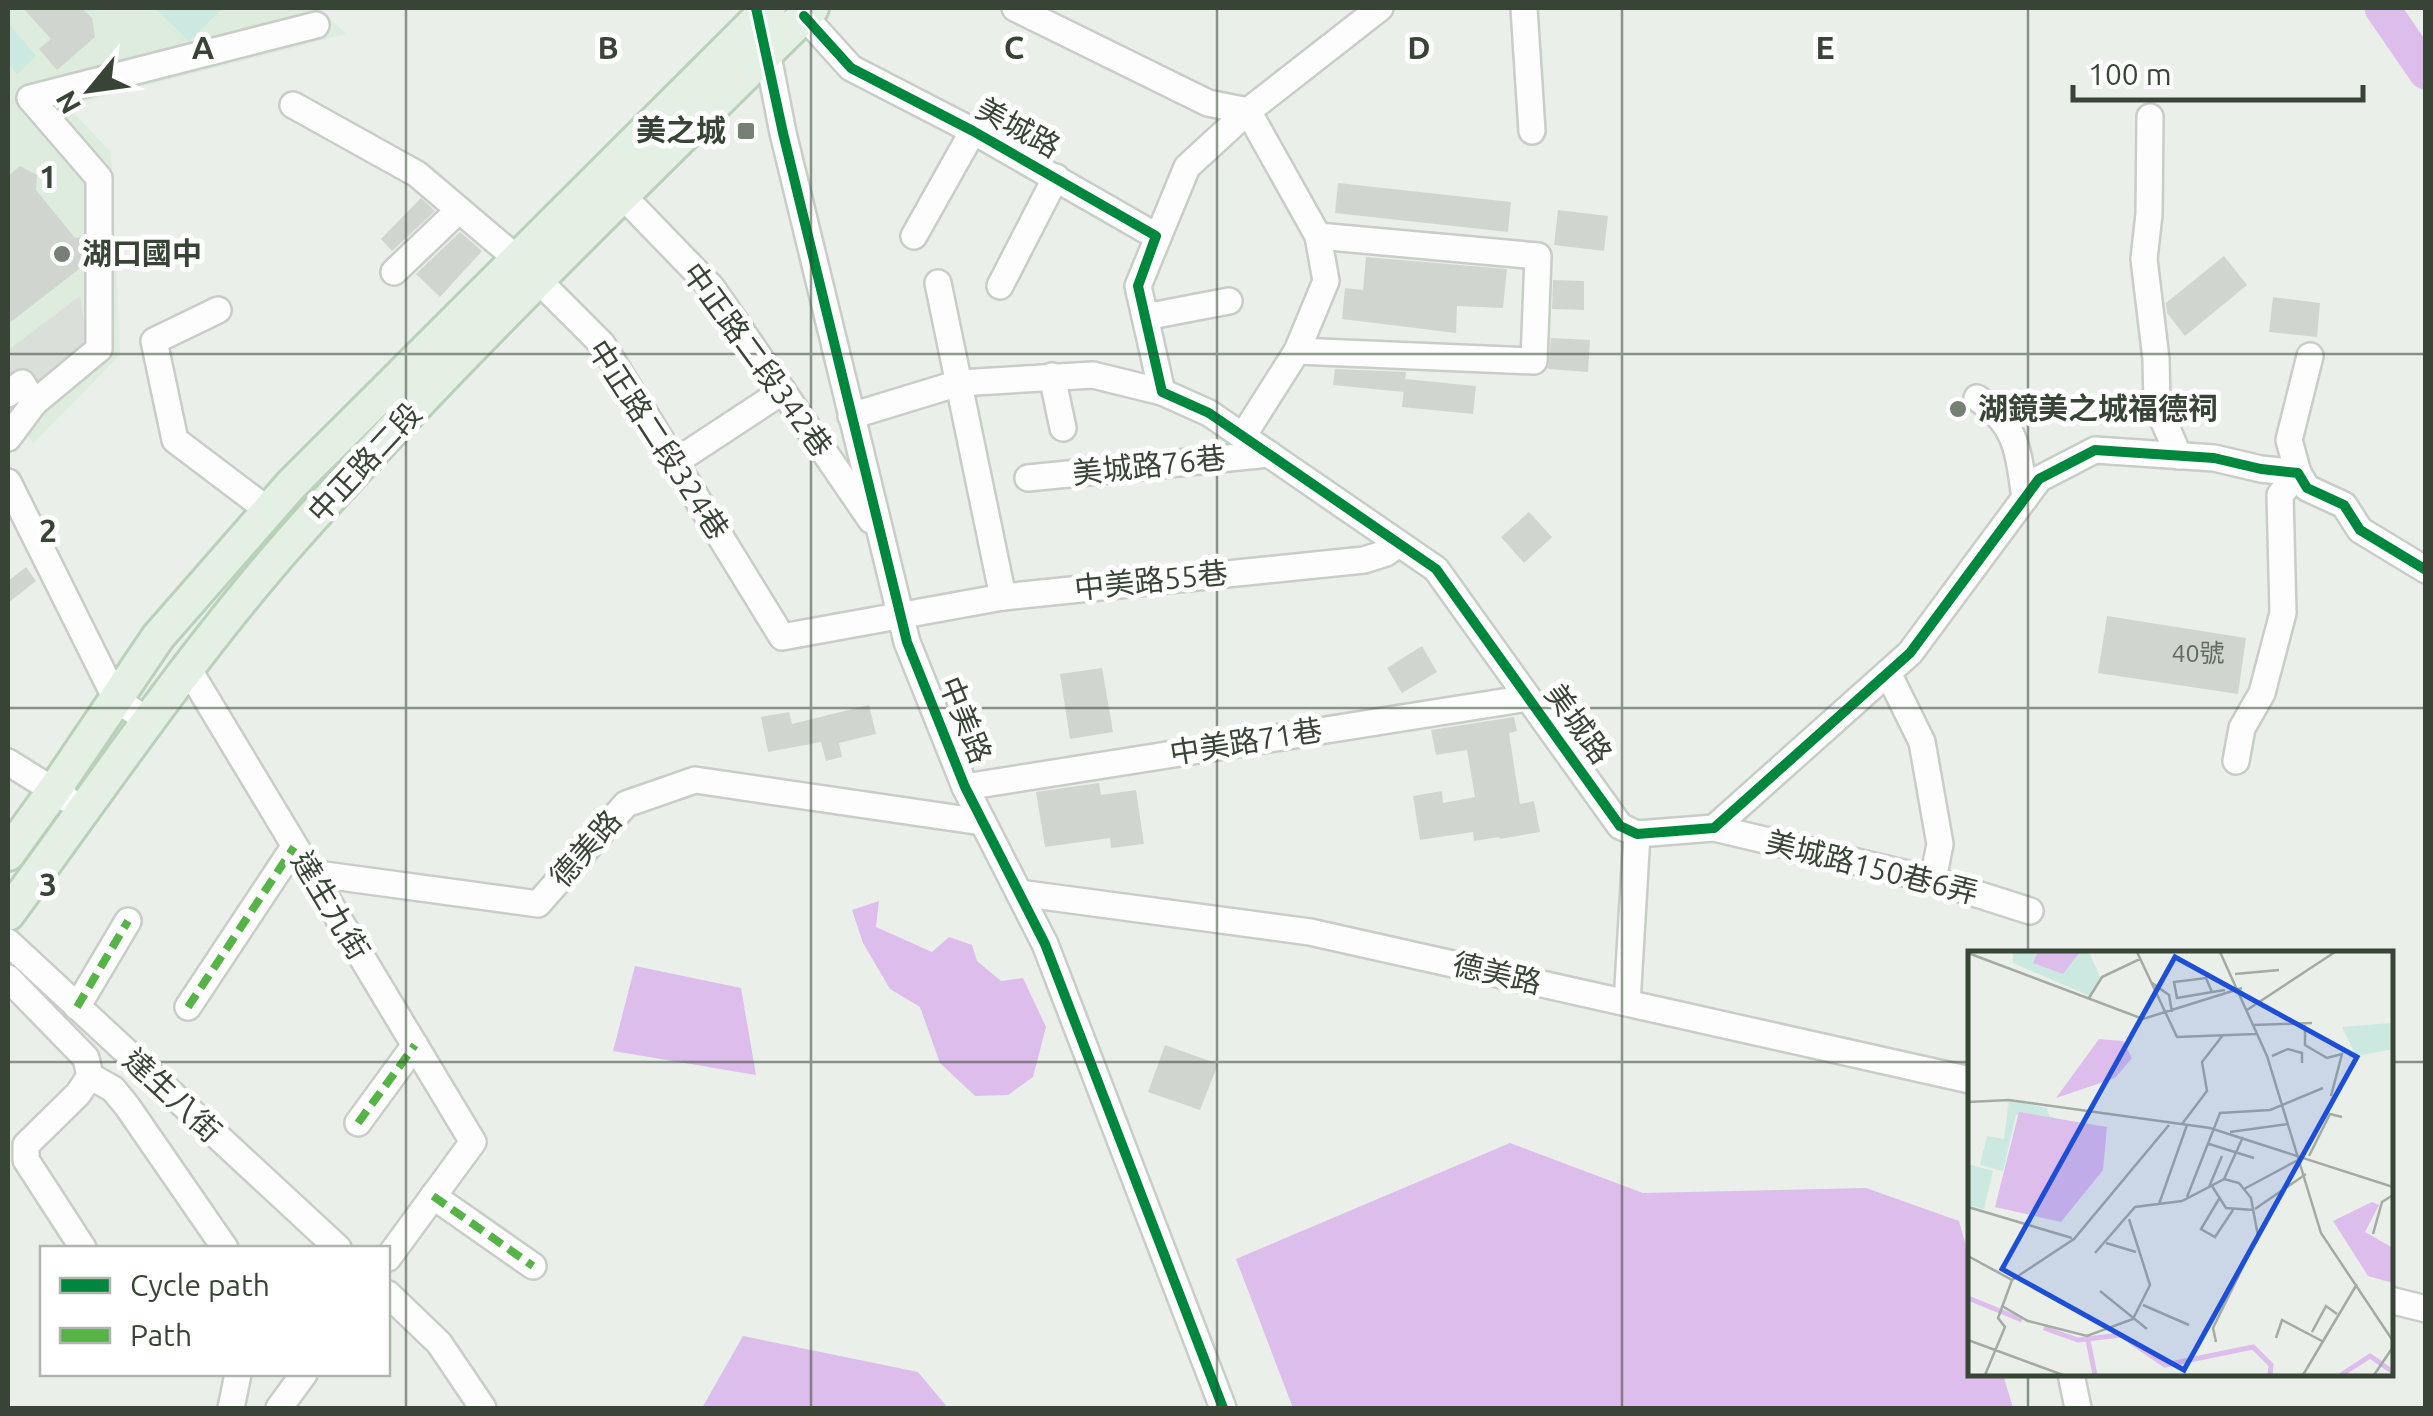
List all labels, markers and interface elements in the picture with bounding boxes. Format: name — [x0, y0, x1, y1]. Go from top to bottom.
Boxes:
text: A — [192, 29, 215, 65]
text: B — [597, 29, 619, 65]
text: C — [1004, 29, 1024, 65]
text: D — [1407, 29, 1431, 65]
text: E — [1815, 29, 1835, 65]
north arrow — [40, 40, 140, 140]
scale bar — [2073, 40, 2363, 102]
text: 100 m — [2088, 57, 2172, 91]
text: N — [49, 86, 86, 119]
street label: 美城路 — [971, 90, 1066, 164]
place label: 美之城 — [636, 113, 726, 147]
marker: 美之城 — [735, 120, 757, 142]
text: 1 — [39, 158, 57, 194]
place label: 湖口國中 — [82, 236, 202, 270]
marker: 湖口國中 — [51, 243, 73, 265]
street label: 中正路二段342巷 — [676, 256, 839, 463]
street label: 中正路二段324巷 — [582, 333, 736, 545]
place label: 湖鏡美之城福德祠 — [1978, 391, 2218, 425]
street label: 中正路二段 — [301, 396, 428, 529]
marker: 湖鏡美之城福德祠 — [1947, 398, 1969, 420]
street label: 美城路76巷 — [1071, 440, 1227, 490]
text: 2 — [39, 512, 57, 548]
street label: 中美路55巷 — [1073, 555, 1229, 605]
house number: 40號 — [2171, 639, 2225, 667]
street label: 中美路 — [933, 672, 999, 768]
street label: 美城路 — [1539, 677, 1619, 770]
street label: 中美路71巷 — [1167, 712, 1324, 770]
street label: 德美路 — [543, 803, 628, 893]
street label: 美城路150巷6弄 — [1763, 824, 1982, 910]
street label: 達生九街 — [285, 845, 376, 966]
text: 3 — [39, 866, 57, 902]
street label: 德美路 — [1450, 946, 1545, 1000]
inset map — [1968, 951, 2393, 1376]
street label: 達生八街 — [117, 1042, 228, 1149]
legend — [40, 1246, 390, 1376]
text: Cycle path — [130, 1268, 270, 1302]
text: Path — [130, 1318, 192, 1352]

